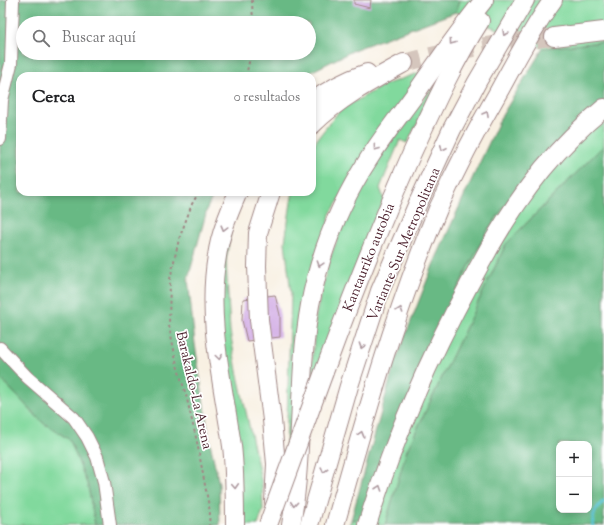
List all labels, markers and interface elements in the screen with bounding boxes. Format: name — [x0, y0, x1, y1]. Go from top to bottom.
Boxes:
search box — [16, 16, 316, 60]
icon: search — [30, 27, 52, 49]
text: Buscar aquí — [62, 28, 136, 49]
one-way arrow — [502, 29, 509, 37]
one-way arrow — [449, 38, 457, 45]
text: Cerca — [32, 86, 75, 110]
text: 0 resultados — [234, 89, 300, 107]
one-way arrow — [481, 111, 488, 118]
one-way arrow — [374, 143, 381, 150]
one-way arrow — [440, 144, 448, 151]
street label: Variante Sur Metropolitana — [363, 164, 447, 325]
street label: Kantauriko autobia — [339, 200, 401, 315]
one-way arrow — [220, 225, 229, 232]
one-way arrow — [316, 261, 325, 268]
one-way arrow — [396, 306, 404, 313]
street label: Barakaldo-La Arena — [170, 330, 216, 452]
one-way arrow — [358, 342, 367, 349]
one-way arrow — [214, 354, 223, 360]
one-way arrow — [356, 430, 365, 437]
map controls — [556, 441, 592, 513]
button: + — [556, 441, 592, 477]
one-way arrow — [320, 466, 329, 473]
button: − — [556, 477, 592, 513]
one-way arrow — [230, 483, 239, 489]
one-way arrow — [374, 485, 383, 492]
one-way arrow — [290, 501, 299, 507]

